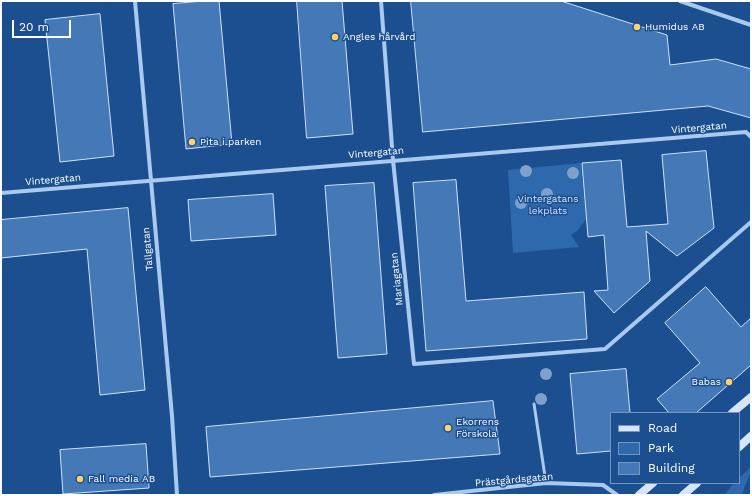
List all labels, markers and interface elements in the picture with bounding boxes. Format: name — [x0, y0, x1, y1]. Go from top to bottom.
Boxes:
scale bar — [14, 12, 73, 38]
text: 20 m — [19, 20, 49, 34]
place label: Humidus AB — [645, 21, 705, 33]
marker: Humidus AB — [632, 22, 642, 32]
place label: Angles hårvård — [343, 31, 415, 43]
marker: Angles hårvård — [330, 32, 340, 42]
street label: Vintergatan — [671, 120, 727, 136]
place label: Pita i parken — [200, 136, 262, 148]
marker: Pita i parken — [187, 137, 197, 147]
street label: Vintergatan — [348, 145, 404, 161]
street label: Vintergatan — [25, 172, 81, 188]
park label: Vintergatans lekplats — [517, 193, 579, 216]
street label: Tallgatan — [140, 227, 156, 271]
street label: Mariagatan — [388, 252, 406, 306]
place label: Babas — [692, 376, 721, 388]
marker: Babas — [724, 377, 734, 387]
legend — [610, 412, 740, 484]
place label: Ekorrens Förskola — [456, 416, 499, 440]
text: Road — [648, 421, 677, 435]
marker: Ekorrens Förskola — [443, 423, 453, 433]
text: Park — [648, 441, 674, 455]
text: Building — [648, 461, 695, 475]
street label: Prästgårdsgatan — [474, 471, 554, 489]
place label: Fall media AB — [88, 473, 155, 485]
marker: Fall media AB — [75, 474, 85, 484]

